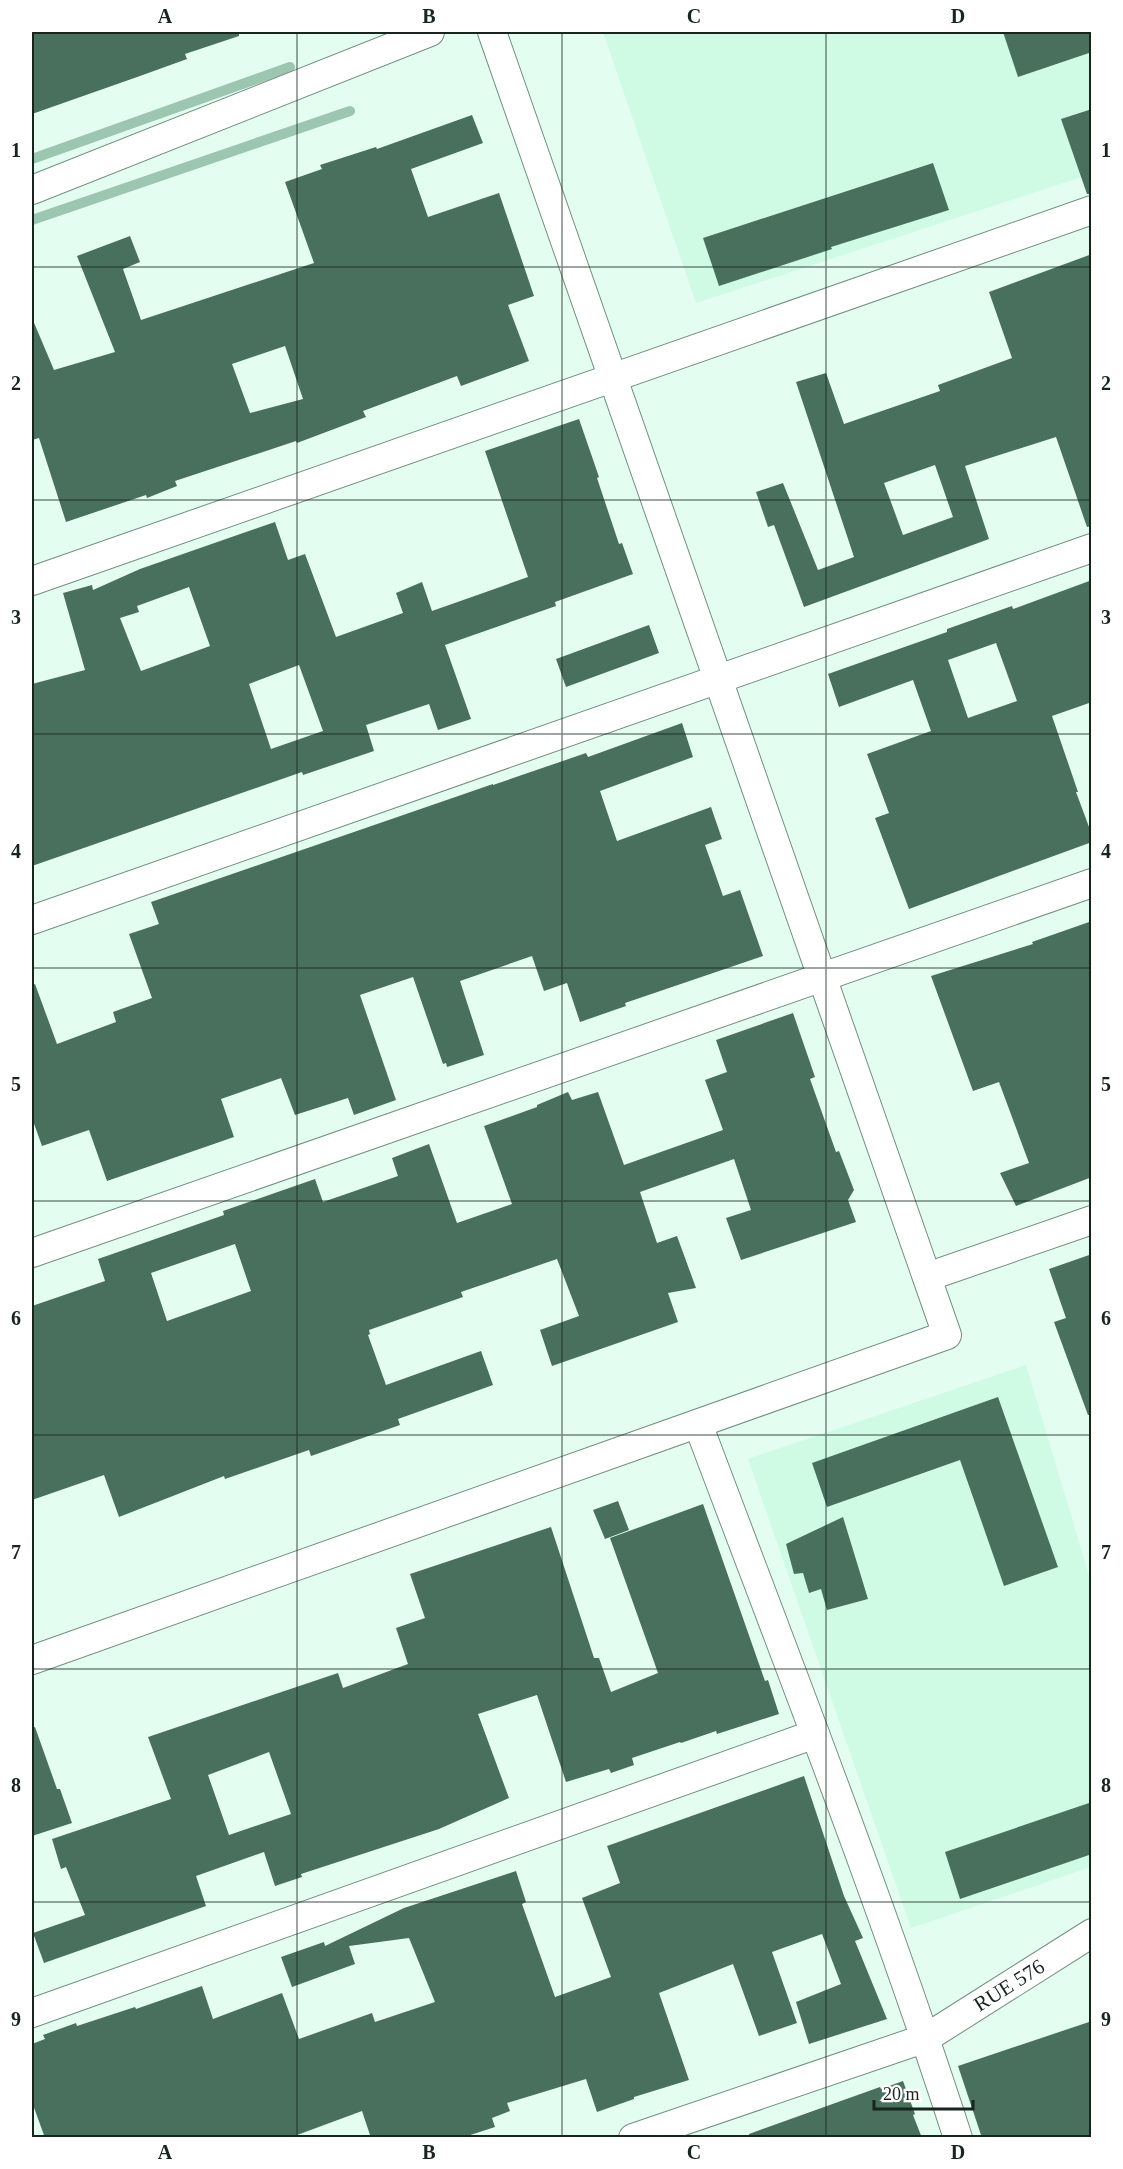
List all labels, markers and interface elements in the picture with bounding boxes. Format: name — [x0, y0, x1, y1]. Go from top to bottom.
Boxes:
text: A — [158, 5, 173, 27]
text: B — [422, 5, 436, 27]
text: C — [687, 5, 701, 27]
text: D — [951, 5, 965, 27]
text: 1 — [11, 139, 21, 161]
text: 1 — [1101, 139, 1111, 161]
text: 2 — [11, 372, 21, 394]
text: 2 — [1101, 372, 1111, 394]
text: 3 — [11, 606, 21, 628]
text: 3 — [1101, 606, 1111, 628]
text: 4 — [11, 840, 21, 862]
text: 4 — [1101, 840, 1111, 862]
text: 5 — [11, 1073, 21, 1095]
text: 5 — [1101, 1073, 1111, 1095]
text: 6 — [11, 1307, 21, 1329]
text: 6 — [1101, 1307, 1111, 1329]
text: 7 — [11, 1541, 21, 1563]
text: 7 — [1101, 1541, 1111, 1563]
text: 8 — [11, 1774, 21, 1796]
text: 8 — [1101, 1774, 1111, 1796]
street label: RUE 576 — [969, 1954, 1049, 2017]
text: 9 — [11, 2008, 21, 2030]
text: 9 — [1101, 2008, 1111, 2030]
scale bar — [874, 2073, 973, 2111]
text: 20 m — [883, 2084, 920, 2104]
text: A — [158, 2141, 173, 2163]
text: B — [422, 2141, 436, 2163]
text: C — [687, 2141, 701, 2163]
text: D — [951, 2141, 965, 2163]

